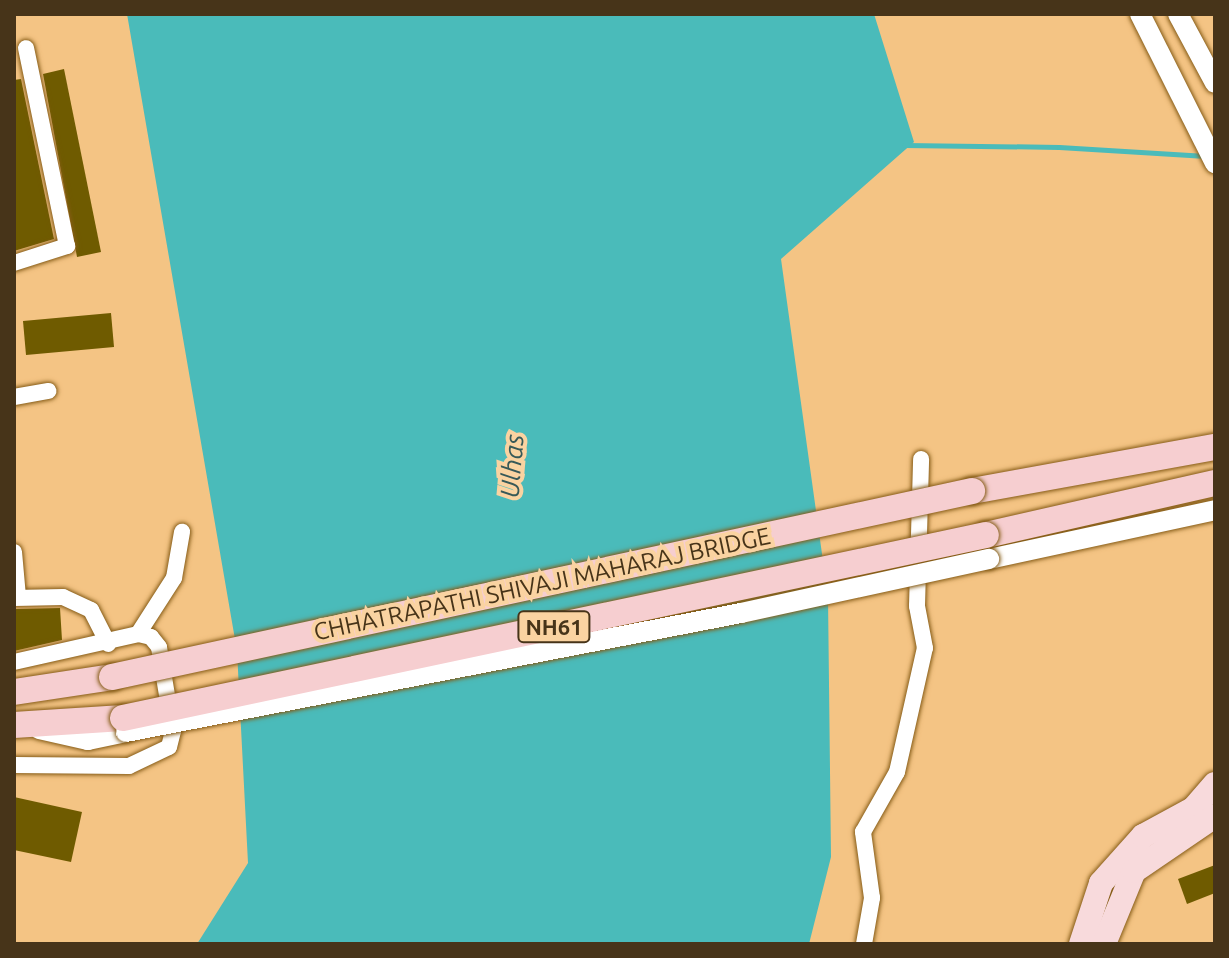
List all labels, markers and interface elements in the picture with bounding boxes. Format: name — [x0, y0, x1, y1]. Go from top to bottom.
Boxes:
water label: Ulhas — [494, 433, 530, 499]
street label: CHHATRAPATHI SHIVAJI MAHARAJ BRIDGE — [311, 521, 773, 647]
road number: NH61 — [516, 609, 592, 645]

